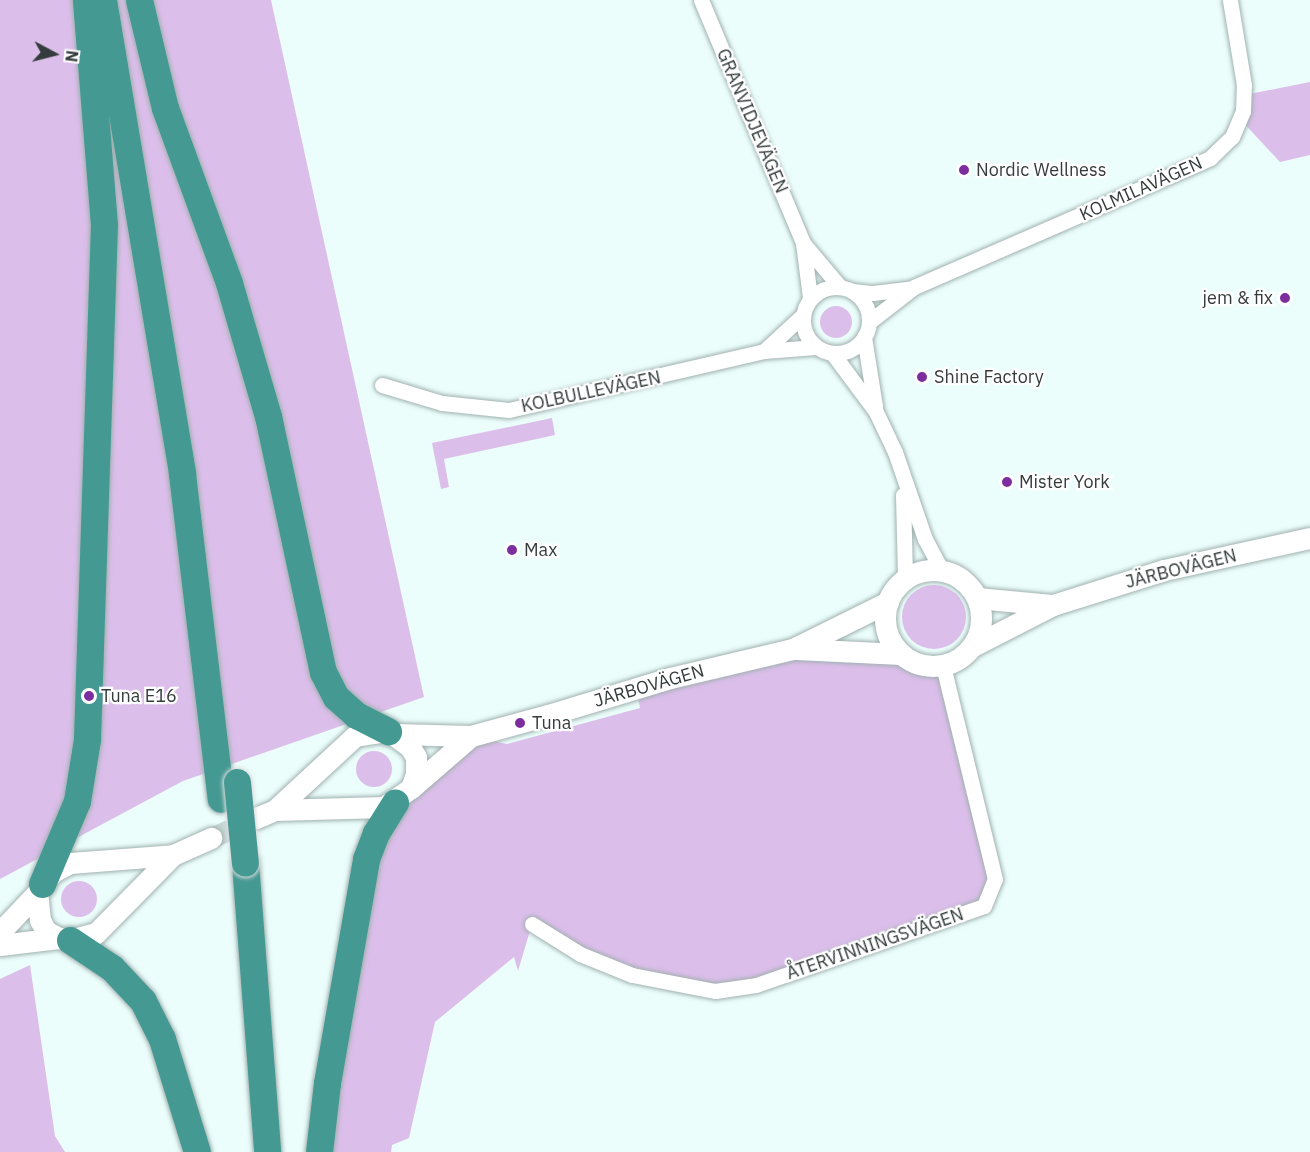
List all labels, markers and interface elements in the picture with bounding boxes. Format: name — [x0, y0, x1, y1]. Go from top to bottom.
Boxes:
north arrow — [24, 24, 84, 84]
street label: GRANVIDJEVÄGEN — [712, 45, 792, 197]
text: N — [61, 49, 82, 63]
street label: KOLMILAVÄGEN — [1076, 152, 1206, 226]
place label: Nordic Wellness — [976, 159, 1106, 181]
marker: Nordic Wellness — [957, 163, 971, 177]
place label: jem & fix — [1203, 287, 1273, 309]
marker: jem & fix — [1278, 291, 1292, 305]
place label: Shine Factory — [934, 366, 1044, 388]
street label: KOLBULLEVÄGEN — [519, 367, 663, 417]
marker: Shine Factory — [915, 370, 929, 384]
place label: Mister York — [1019, 471, 1110, 493]
marker: Mister York — [1000, 475, 1014, 489]
place label: Max — [524, 539, 557, 561]
marker: Max — [505, 543, 519, 557]
street label: JÄRBOVÄGEN — [1123, 545, 1239, 593]
street label: JÄRBOVÄGEN — [591, 660, 707, 712]
place label: Tuna E16 — [101, 685, 177, 707]
marker: Tuna E16 — [82, 689, 96, 703]
place label: Tuna — [532, 712, 571, 734]
marker: Tuna — [513, 716, 527, 730]
street label: ÅTERVINNINGSVÄGEN — [784, 904, 966, 984]

